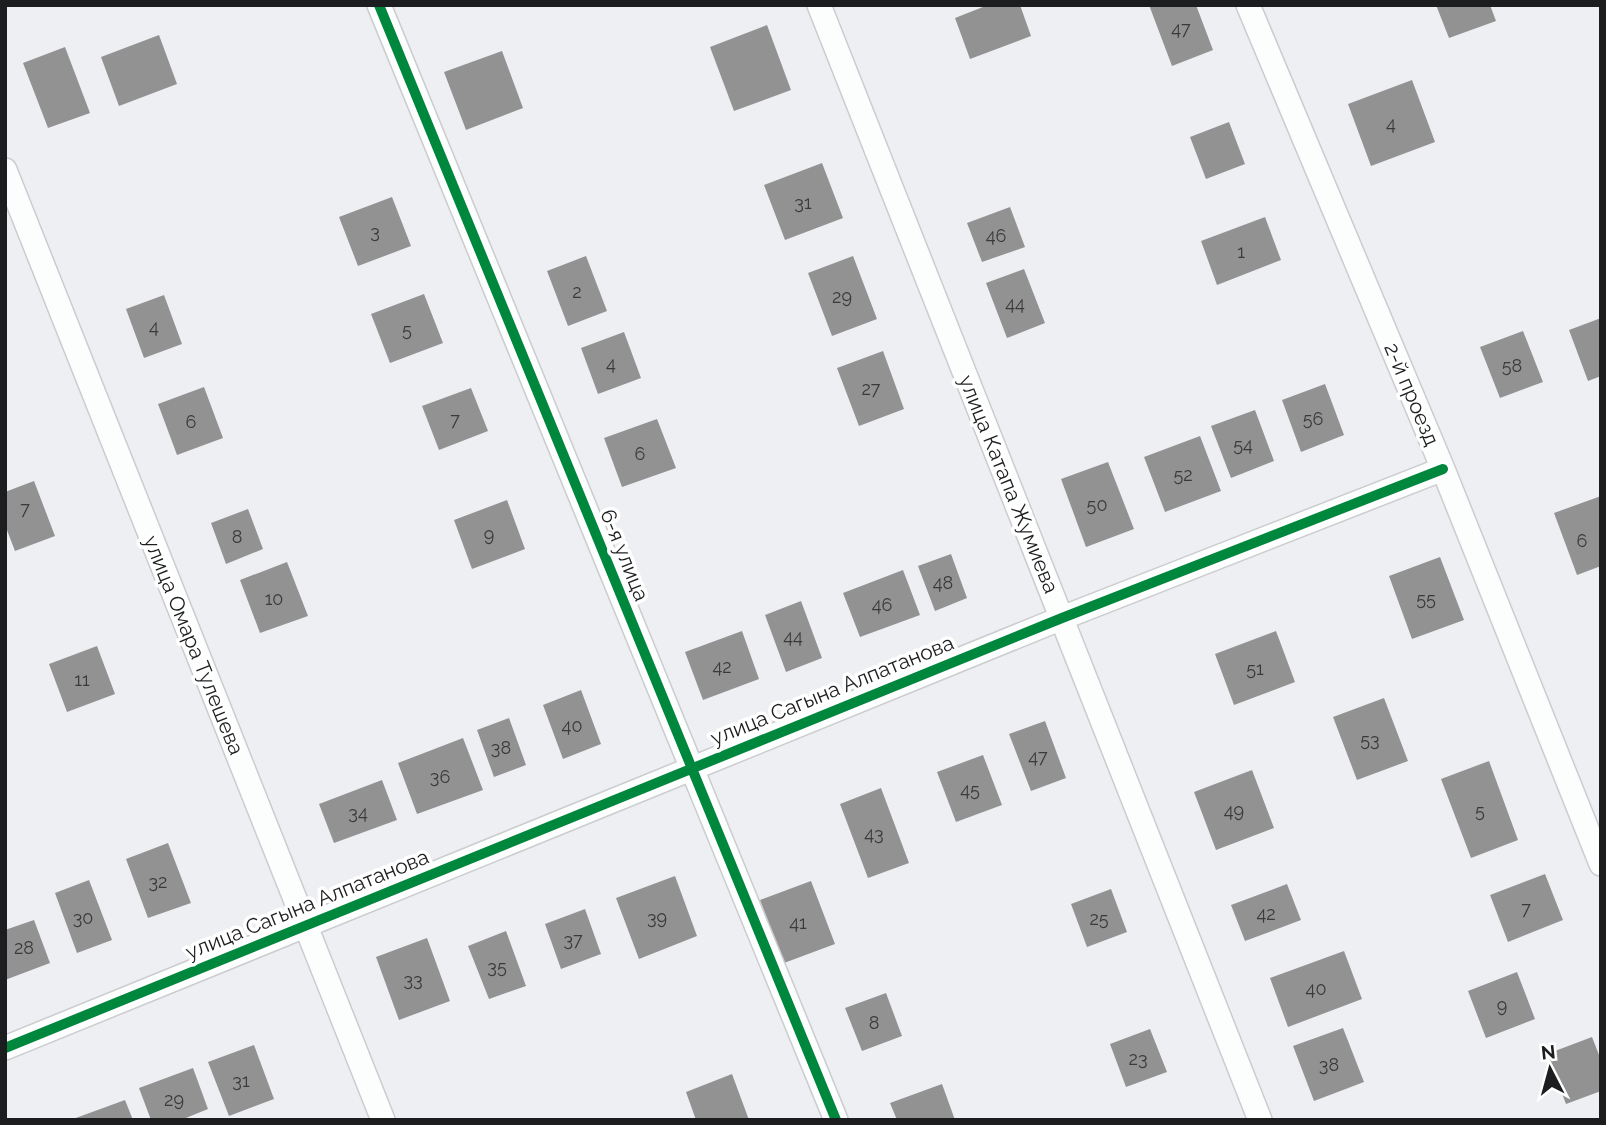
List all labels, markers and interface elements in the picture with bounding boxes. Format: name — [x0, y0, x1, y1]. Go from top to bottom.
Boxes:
house number: 47 — [1171, 18, 1191, 39]
house number: 4 — [1386, 113, 1396, 134]
house number: 31 — [794, 192, 812, 213]
house number: 3 — [370, 221, 380, 242]
house number: 46 — [986, 225, 1006, 246]
house number: 1 — [1237, 241, 1245, 262]
house number: 2 — [572, 281, 582, 302]
house number: 29 — [832, 286, 852, 307]
house number: 44 — [1005, 293, 1025, 314]
house number: 4 — [149, 316, 159, 337]
house number: 5 — [402, 319, 412, 340]
street label: 2-й проезд — [1379, 339, 1445, 449]
house number: 4 — [606, 353, 616, 374]
house number: 58 — [1502, 355, 1522, 376]
street label: улица Катапа Жумиева — [954, 371, 1064, 597]
house number: 27 — [861, 378, 881, 399]
house number: 56 — [1303, 408, 1323, 429]
house number: 7 — [450, 409, 460, 430]
house number: 6 — [186, 411, 197, 432]
house number: 54 — [1233, 434, 1253, 455]
house number: 6 — [635, 443, 646, 464]
house number: 52 — [1173, 464, 1193, 485]
house number: 50 — [1087, 494, 1107, 515]
house number: 7 — [20, 498, 30, 519]
street label: 6-я улица — [595, 506, 655, 604]
house number: 9 — [484, 524, 494, 545]
house number: 8 — [232, 526, 242, 547]
house number: 6 — [1577, 530, 1588, 551]
street label: улица Омара Тулешева — [139, 532, 249, 758]
house number: 48 — [933, 572, 953, 593]
house number: 10 — [265, 588, 283, 609]
house number: 55 — [1416, 588, 1436, 609]
house number: 46 — [872, 594, 892, 615]
house number: 44 — [783, 626, 803, 647]
street label: улица Сагына Алпатанова — [707, 630, 957, 750]
house number: 42 — [712, 656, 732, 677]
house number: 51 — [1246, 658, 1264, 679]
house number: 11 — [74, 669, 90, 690]
house number: 40 — [562, 715, 582, 736]
house number: 53 — [1360, 729, 1380, 750]
house number: 38 — [491, 737, 511, 758]
house number: 47 — [1028, 746, 1048, 767]
house number: 36 — [430, 766, 450, 787]
house number: 45 — [960, 779, 980, 800]
house number: 49 — [1224, 800, 1244, 821]
house number: 5 — [1475, 800, 1485, 821]
house number: 34 — [348, 802, 368, 823]
house number: 43 — [864, 823, 884, 844]
street label: улица Сагына Алпатанова — [182, 844, 432, 964]
house number: 32 — [149, 871, 168, 892]
house number: 7 — [1521, 898, 1531, 919]
house number: 42 — [1256, 903, 1276, 924]
house number: 30 — [73, 907, 93, 928]
house number: 39 — [647, 907, 667, 928]
house number: 25 — [1089, 908, 1109, 929]
house number: 41 — [789, 912, 807, 933]
house number: 37 — [563, 929, 583, 950]
house number: 28 — [14, 937, 34, 958]
house number: 35 — [487, 956, 507, 977]
house number: 33 — [403, 969, 423, 990]
house number: 40 — [1306, 978, 1326, 999]
house number: 9 — [1497, 995, 1507, 1016]
house number: 8 — [869, 1012, 879, 1033]
north arrow — [1515, 1034, 1585, 1104]
text: N — [1540, 1040, 1557, 1064]
house number: 23 — [1129, 1048, 1148, 1069]
house number: 38 — [1319, 1054, 1339, 1075]
house number: 31 — [232, 1070, 250, 1091]
house number: 29 — [164, 1089, 184, 1110]

